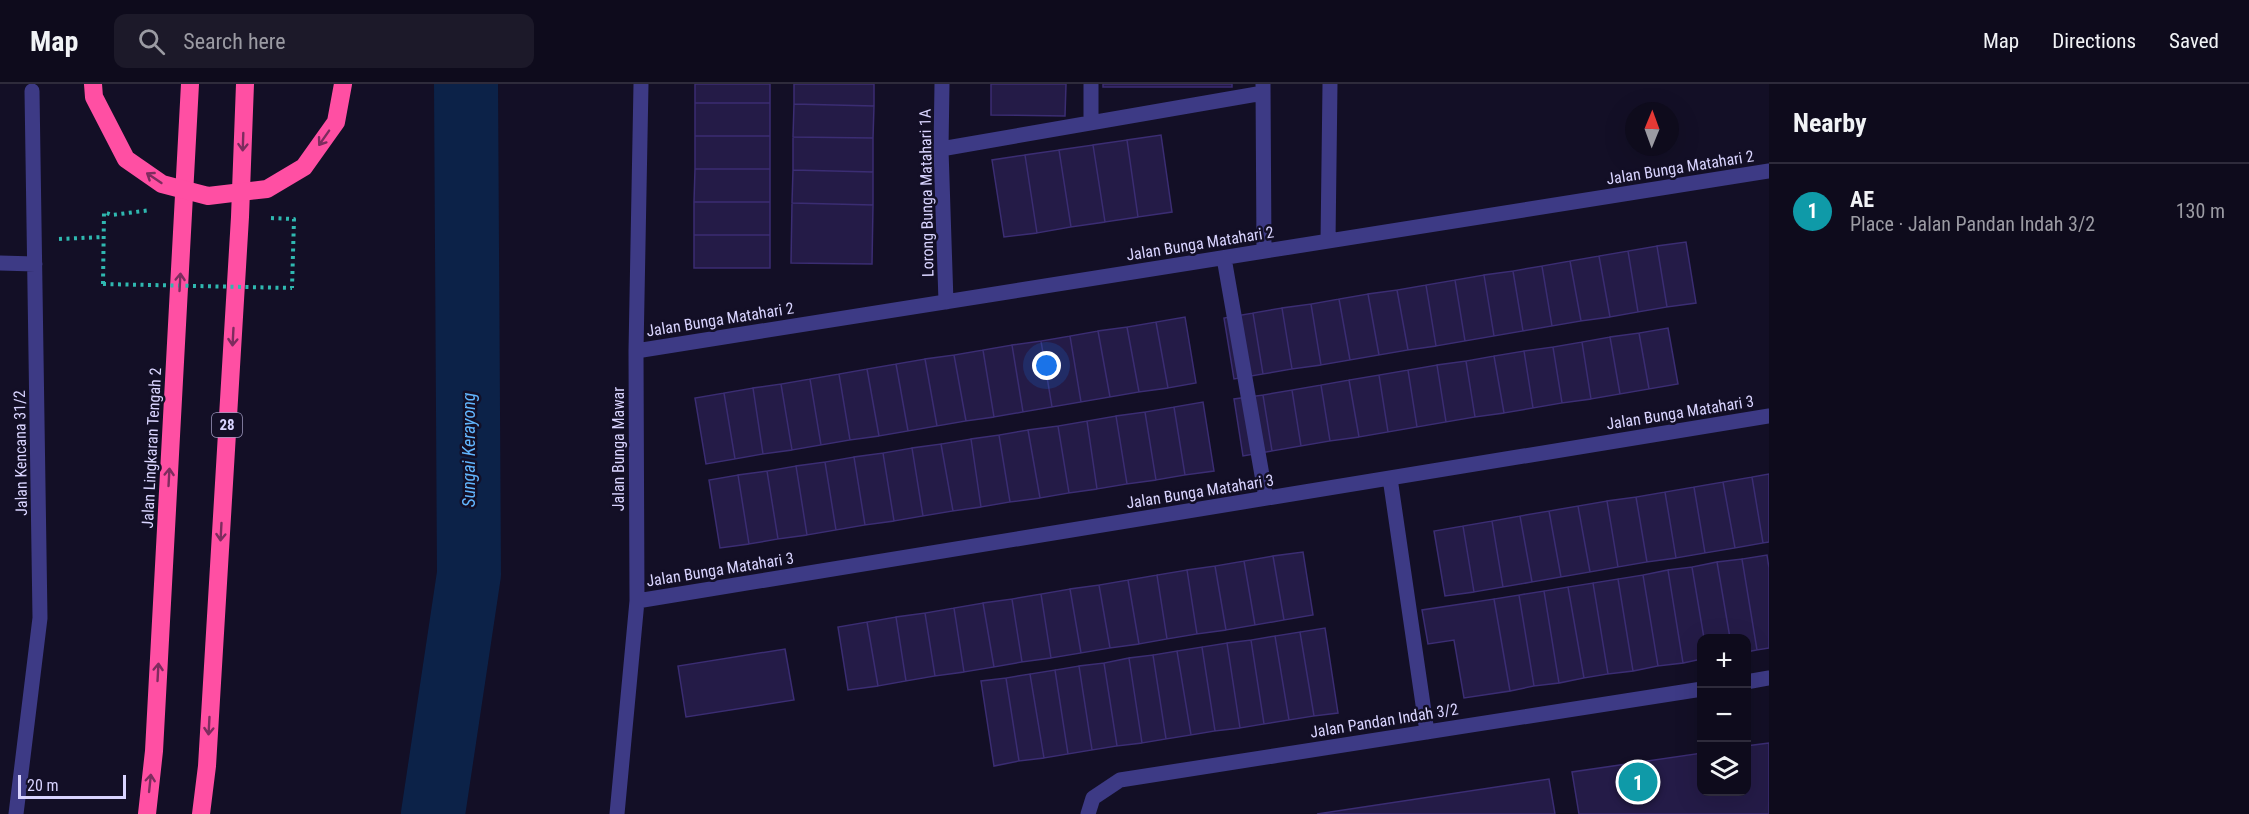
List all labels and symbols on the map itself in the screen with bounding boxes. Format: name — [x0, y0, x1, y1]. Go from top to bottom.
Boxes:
north arrow — [1625, 102, 1679, 156]
street label: Lorong Bunga Matahari 1A — [916, 109, 937, 277]
one-way arrow — [318, 130, 330, 146]
one-way arrow — [237, 132, 249, 152]
street label: Jalan Bunga Matahari 2 — [1605, 146, 1755, 189]
one-way arrow — [146, 172, 163, 184]
street label: Jalan Bunga Matahari 2 — [1125, 222, 1275, 265]
one-way arrow — [175, 273, 186, 293]
street label: Jalan Bunga Matahari 2 — [645, 298, 795, 341]
one-way arrow — [227, 327, 238, 347]
your location — [1032, 351, 1061, 380]
street label: Jalan Lingkaran Tengah 2 — [138, 367, 165, 529]
street label: Jalan Bunga Mawar — [609, 387, 628, 511]
street label: Jalan Kencana 31/2 — [10, 390, 31, 516]
street label: Jalan Bunga Matahari 3 — [1605, 391, 1755, 434]
water label: Sungai Kerayong — [458, 392, 479, 507]
road number: 28 — [212, 413, 242, 437]
one-way arrow — [164, 468, 175, 487]
street label: Jalan Bunga Matahari 3 — [1125, 470, 1275, 513]
one-way arrow — [215, 521, 226, 541]
street label: Jalan Bunga Matahari 3 — [645, 548, 795, 591]
one-way arrow — [153, 662, 164, 682]
street label: Jalan Pandan Indah 3/2 — [1309, 699, 1460, 742]
one-way arrow — [204, 716, 215, 736]
pin: 1 — [1618, 760, 1658, 804]
scale bar — [18, 772, 126, 800]
one-way arrow — [145, 773, 156, 793]

